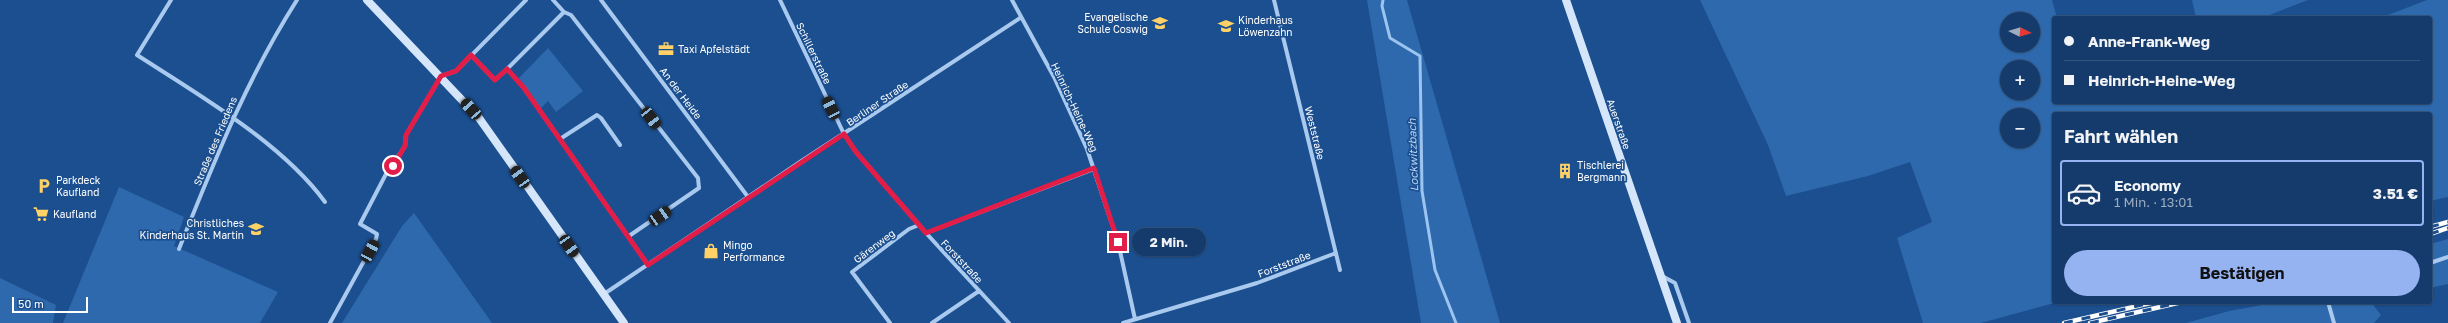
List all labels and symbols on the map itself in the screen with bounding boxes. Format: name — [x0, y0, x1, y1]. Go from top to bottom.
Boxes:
place label: Evangelische Schule Coswig — [1078, 11, 1148, 35]
north arrow — [2000, 12, 2040, 52]
school or university icon: Evangelische Schule Coswig — [1151, 14, 1169, 32]
place label: Kinderhaus Löwenzahn — [1238, 14, 1293, 38]
school or university icon: Kinderhaus Löwenzahn — [1217, 17, 1235, 35]
street label: Schillerstraße — [794, 20, 834, 86]
office icon: Taxi Apfelstädt — [657, 40, 675, 58]
place label: Taxi Apfelstädt — [678, 43, 750, 55]
street label: Heinrich-Heine-Weg — [1049, 60, 1101, 154]
street label: An der Heide — [658, 65, 704, 121]
street label: Berliner Straße — [844, 78, 910, 128]
street label: Straße des Friedens — [191, 95, 239, 187]
car — [820, 95, 842, 121]
car — [459, 96, 483, 122]
street label: Auerstraße — [1605, 97, 1633, 151]
car — [639, 105, 663, 131]
street label: Weststraße — [1303, 105, 1327, 161]
water label: Lockwitzbach — [1405, 117, 1420, 192]
route start — [384, 157, 402, 175]
place label: Tischlerei Bergmann — [1577, 159, 1626, 183]
building icon: Tischlerei Bergmann — [1556, 162, 1574, 180]
car — [508, 164, 532, 190]
place label: Parkdeck Kaufland — [56, 174, 101, 198]
parking icon: Parkdeck Kaufland — [35, 177, 53, 195]
car — [647, 204, 673, 228]
supermarket icon: Kaufland — [32, 205, 50, 223]
place label: Kaufland — [53, 208, 96, 220]
place label: Christliches Kinderhaus St. Martin — [140, 217, 244, 241]
school or university icon: Christliches Kinderhaus St. Martin — [247, 220, 265, 238]
street label: Gärenweg — [851, 227, 897, 265]
callout: 2 Min. — [1132, 228, 1206, 256]
car — [557, 233, 581, 259]
route end — [1109, 233, 1127, 251]
street label: Forststraße — [939, 237, 985, 285]
car — [359, 238, 381, 264]
place label: Mingo Performance — [723, 239, 785, 263]
shop icon: Mingo Performance — [702, 242, 720, 260]
street label: Forststraße — [1256, 248, 1312, 280]
scale bar — [12, 295, 88, 314]

